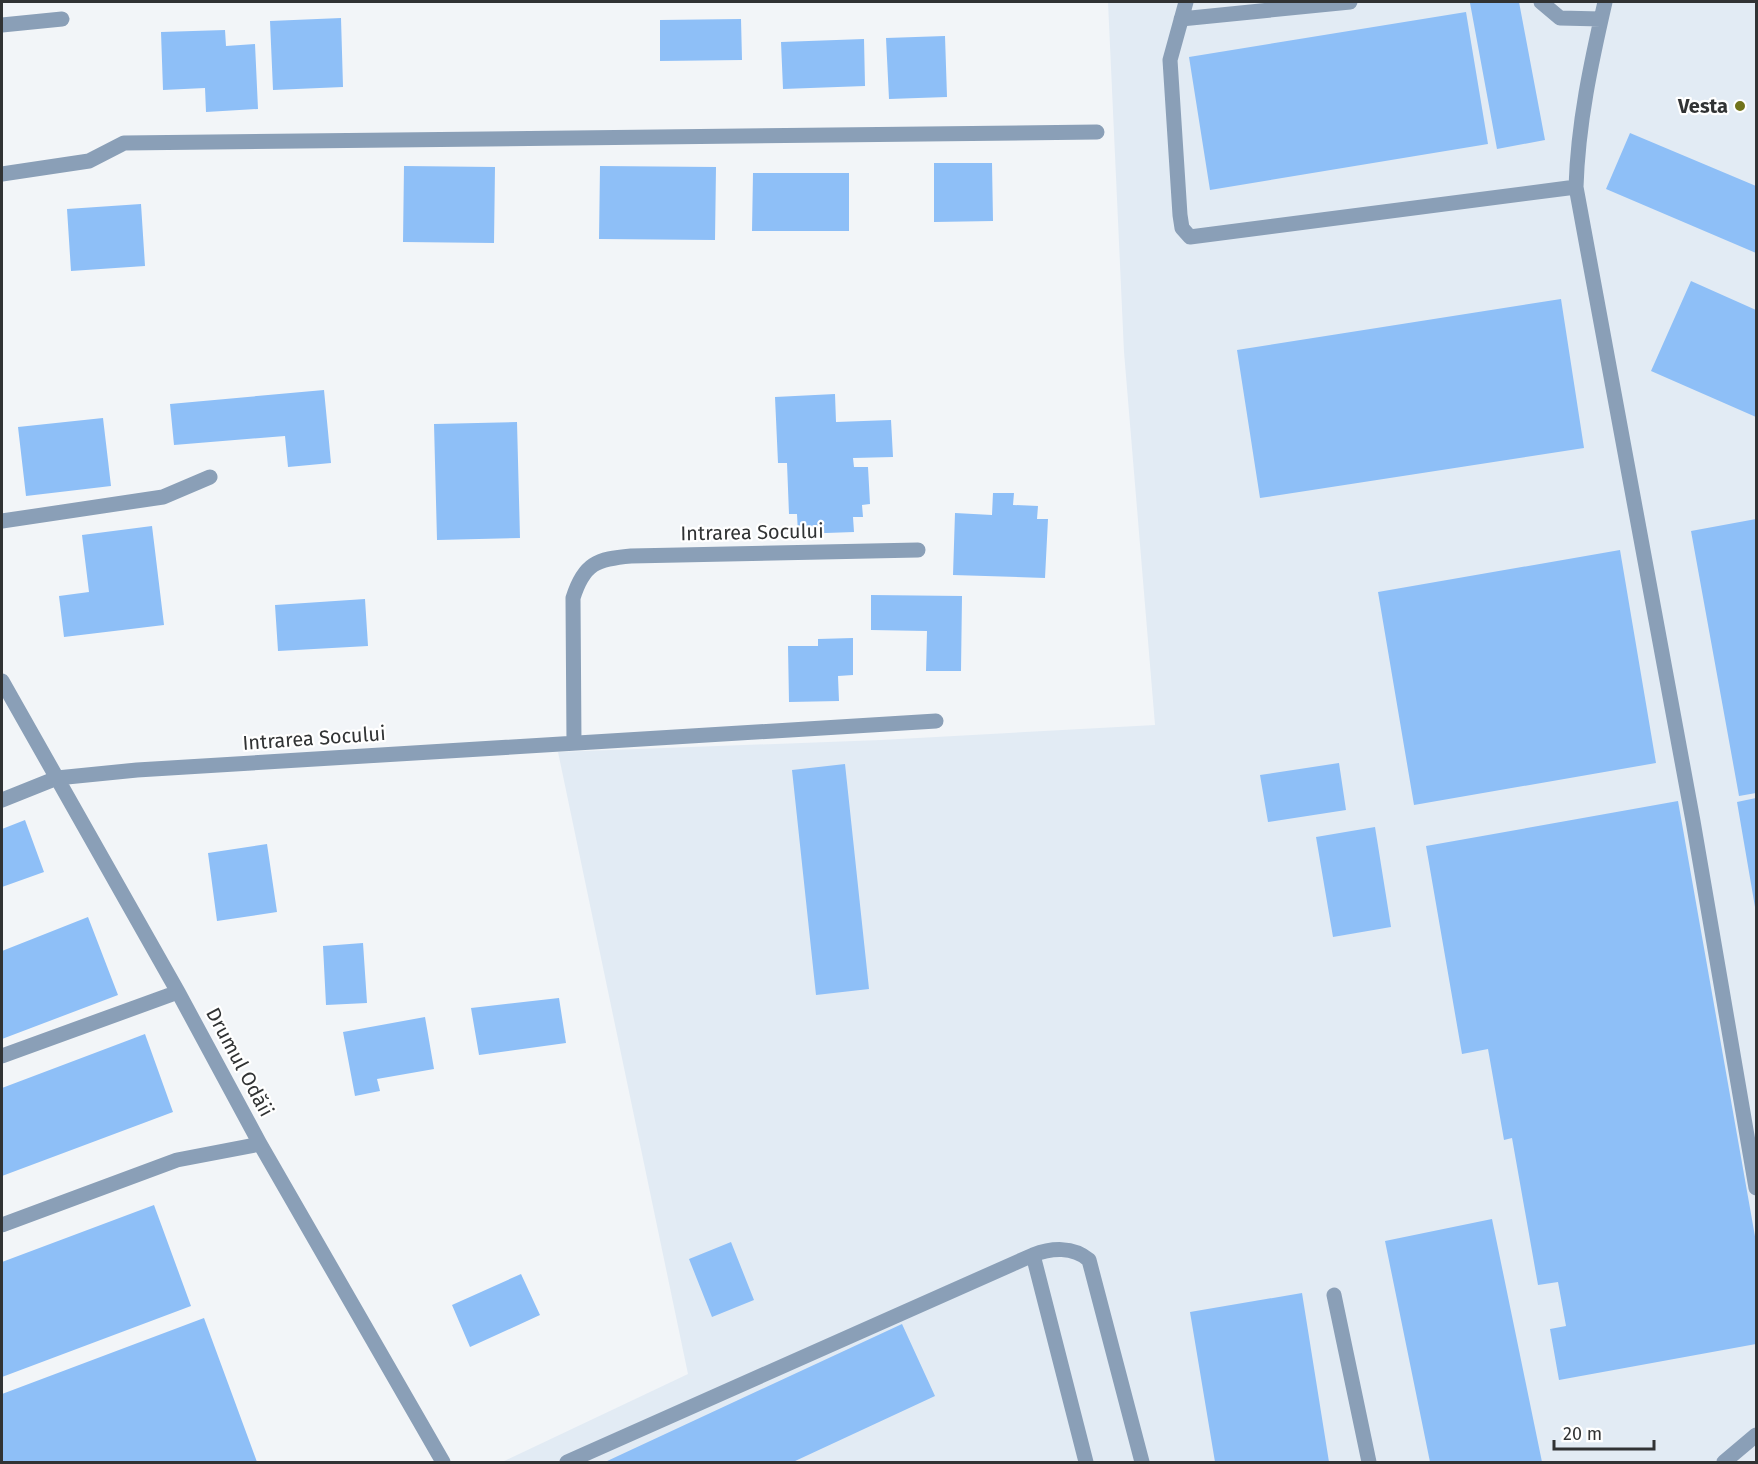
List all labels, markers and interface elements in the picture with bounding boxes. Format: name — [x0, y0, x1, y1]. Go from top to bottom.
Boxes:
place label: Vesta — [1677, 94, 1728, 118]
marker: Vesta — [1733, 99, 1747, 113]
street label: Intrarea Socului — [680, 519, 824, 545]
street label: Intrarea Socului — [242, 721, 386, 755]
street label: Drumul Odăii — [201, 1003, 279, 1121]
scale bar — [1554, 1413, 1654, 1451]
text: 20 m — [1563, 1423, 1602, 1445]

